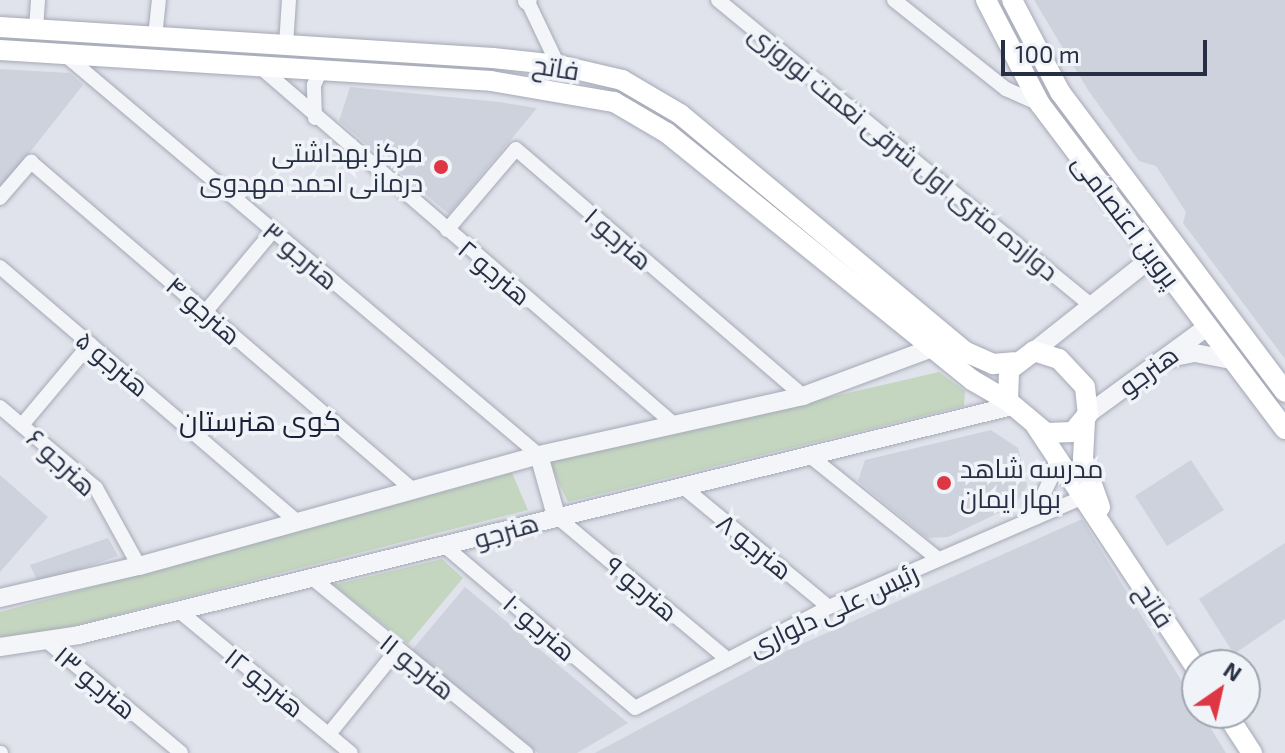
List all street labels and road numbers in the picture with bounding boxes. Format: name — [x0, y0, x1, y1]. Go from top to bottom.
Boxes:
street label: دوازده متری اول شرقی نعمت نوروزی — [743, 17, 1065, 287]
street label: فاتح — [530, 48, 582, 86]
street label: پروین اعتصامی — [1067, 147, 1187, 293]
street label: هنرجو ۱ — [579, 200, 659, 276]
street label: هنرجو ۳ — [257, 214, 345, 296]
street label: هنرجو ۲ — [452, 233, 538, 311]
street label: هنرجو ۴ — [160, 269, 248, 351]
street label: هنرجو ۵ — [70, 324, 156, 402]
street label: هنرجو — [1112, 338, 1184, 402]
street label: هنرجو ۶ — [21, 422, 103, 502]
street label: هنرجو — [470, 506, 542, 554]
street label: هنرجو ۸ — [711, 506, 799, 586]
street label: هنرجو ۹ — [599, 549, 685, 627]
street label: رئیس علی دلواری — [743, 556, 923, 662]
street label: فاتح — [1129, 577, 1181, 633]
street label: هنرجو ۱۰ — [497, 587, 583, 667]
street label: هنرجو ۱۱ — [374, 626, 462, 706]
street label: هنرجو ۱۳ — [49, 639, 143, 725]
street label: هنرجو ۱۲ — [219, 641, 311, 723]

